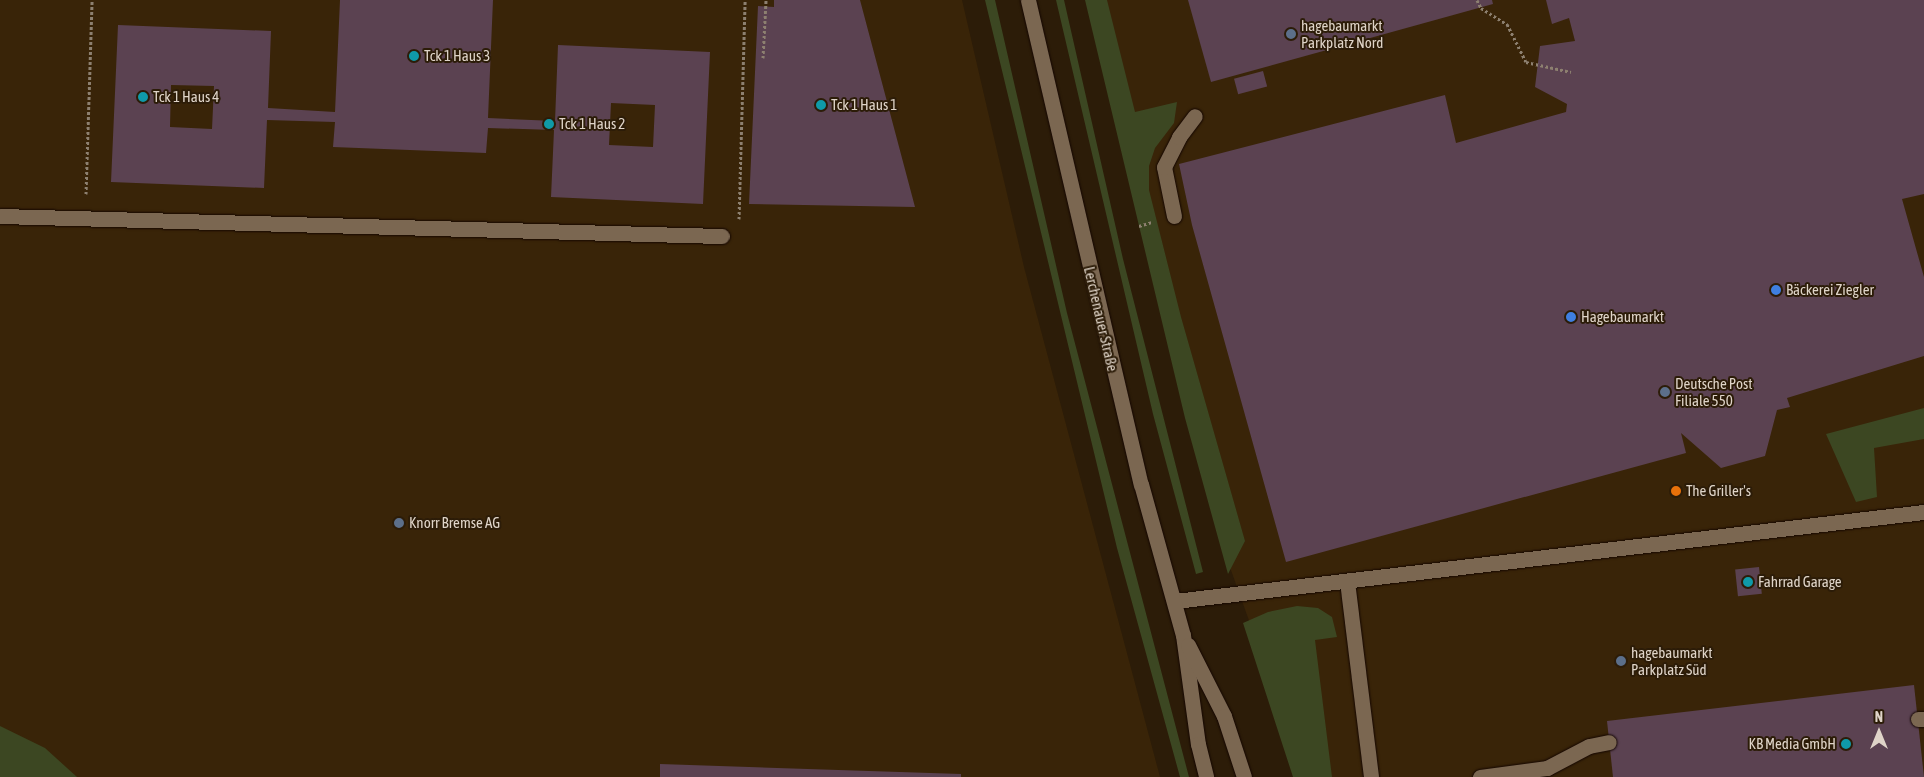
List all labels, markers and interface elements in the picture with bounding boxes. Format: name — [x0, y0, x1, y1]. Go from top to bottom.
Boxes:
place label: hagebaumarkt Parkplatz Nord — [1301, 16, 1383, 51]
marker: hagebaumarkt Parkplatz Nord — [1285, 28, 1297, 40]
place label: Tck 1 Haus 3 — [424, 47, 490, 65]
marker: Tck 1 Haus 3 — [408, 50, 420, 62]
place label: Tck 1 Haus 4 — [153, 88, 219, 106]
marker: Tck 1 Haus 4 — [137, 91, 149, 103]
place label: Tck 1 Haus 1 — [831, 96, 897, 114]
marker: Tck 1 Haus 1 — [815, 99, 827, 111]
place label: Tck 1 Haus 2 — [559, 115, 625, 133]
marker: Tck 1 Haus 2 — [543, 118, 555, 130]
street label: Lerchenauer Straße — [1080, 265, 1122, 373]
place label: Bäckerei Ziegler — [1786, 281, 1874, 299]
marker: Bäckerei Ziegler — [1770, 284, 1782, 296]
place label: Hagebaumarkt — [1581, 308, 1664, 326]
marker: Hagebaumarkt — [1565, 311, 1577, 323]
place label: Deutsche Post Filiale 550 — [1675, 374, 1753, 409]
marker: Deutsche Post Filiale 550 — [1659, 386, 1671, 398]
place label: The Griller's — [1686, 482, 1751, 500]
marker: The Griller's — [1670, 485, 1682, 497]
place label: Knorr Bremse AG — [409, 514, 500, 532]
marker: Knorr Bremse AG — [393, 517, 405, 529]
place label: Fahrrad Garage — [1758, 573, 1842, 591]
marker: Fahrrad Garage — [1742, 576, 1754, 588]
place label: hagebaumarkt Parkplatz Süd — [1631, 643, 1713, 678]
marker: hagebaumarkt Parkplatz Süd — [1615, 655, 1627, 667]
north arrow — [1854, 707, 1904, 757]
text: N — [1875, 709, 1883, 725]
place label: KB Media GmbH — [1749, 735, 1836, 753]
marker: KB Media GmbH — [1840, 738, 1852, 750]

